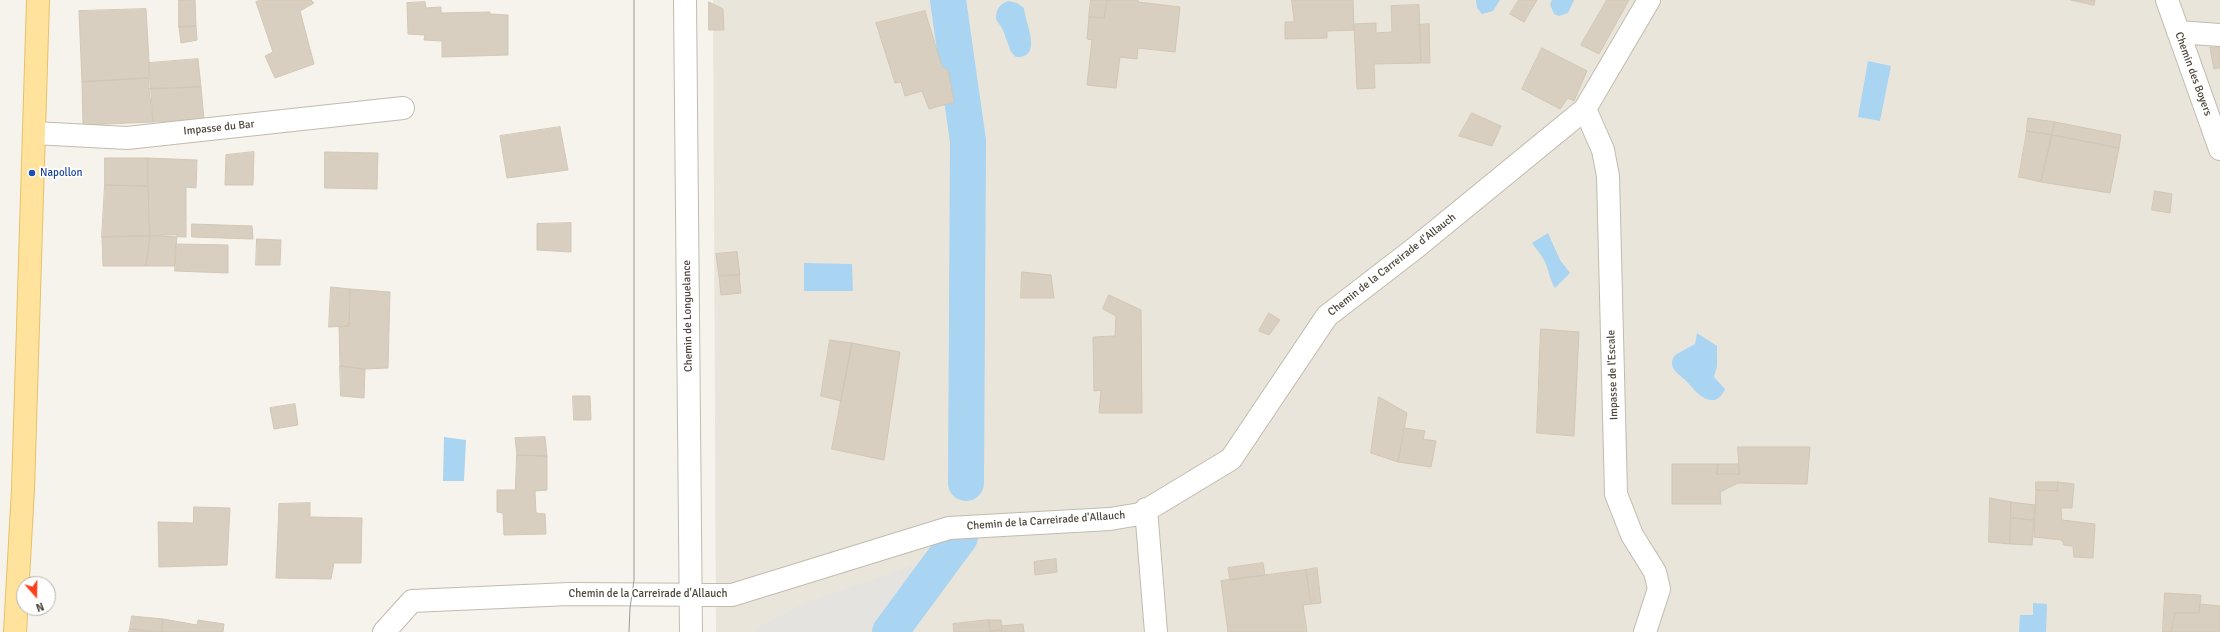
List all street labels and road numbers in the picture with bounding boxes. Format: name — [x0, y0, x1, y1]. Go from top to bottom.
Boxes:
street label: Chemin des Boyers — [2172, 30, 2214, 118]
street label: Impasse du Bar — [183, 118, 255, 138]
street label: Chemin de la Carreirade d'Allauch — [1325, 211, 1459, 319]
street label: Chemin de Longuelance — [680, 260, 696, 372]
street label: Impasse de l'Escale — [1605, 330, 1621, 420]
street label: Chemin de la Carreirade d'Allauch — [966, 509, 1126, 533]
street label: Chemin de la Carreirade d'Allauch — [569, 587, 727, 601]

